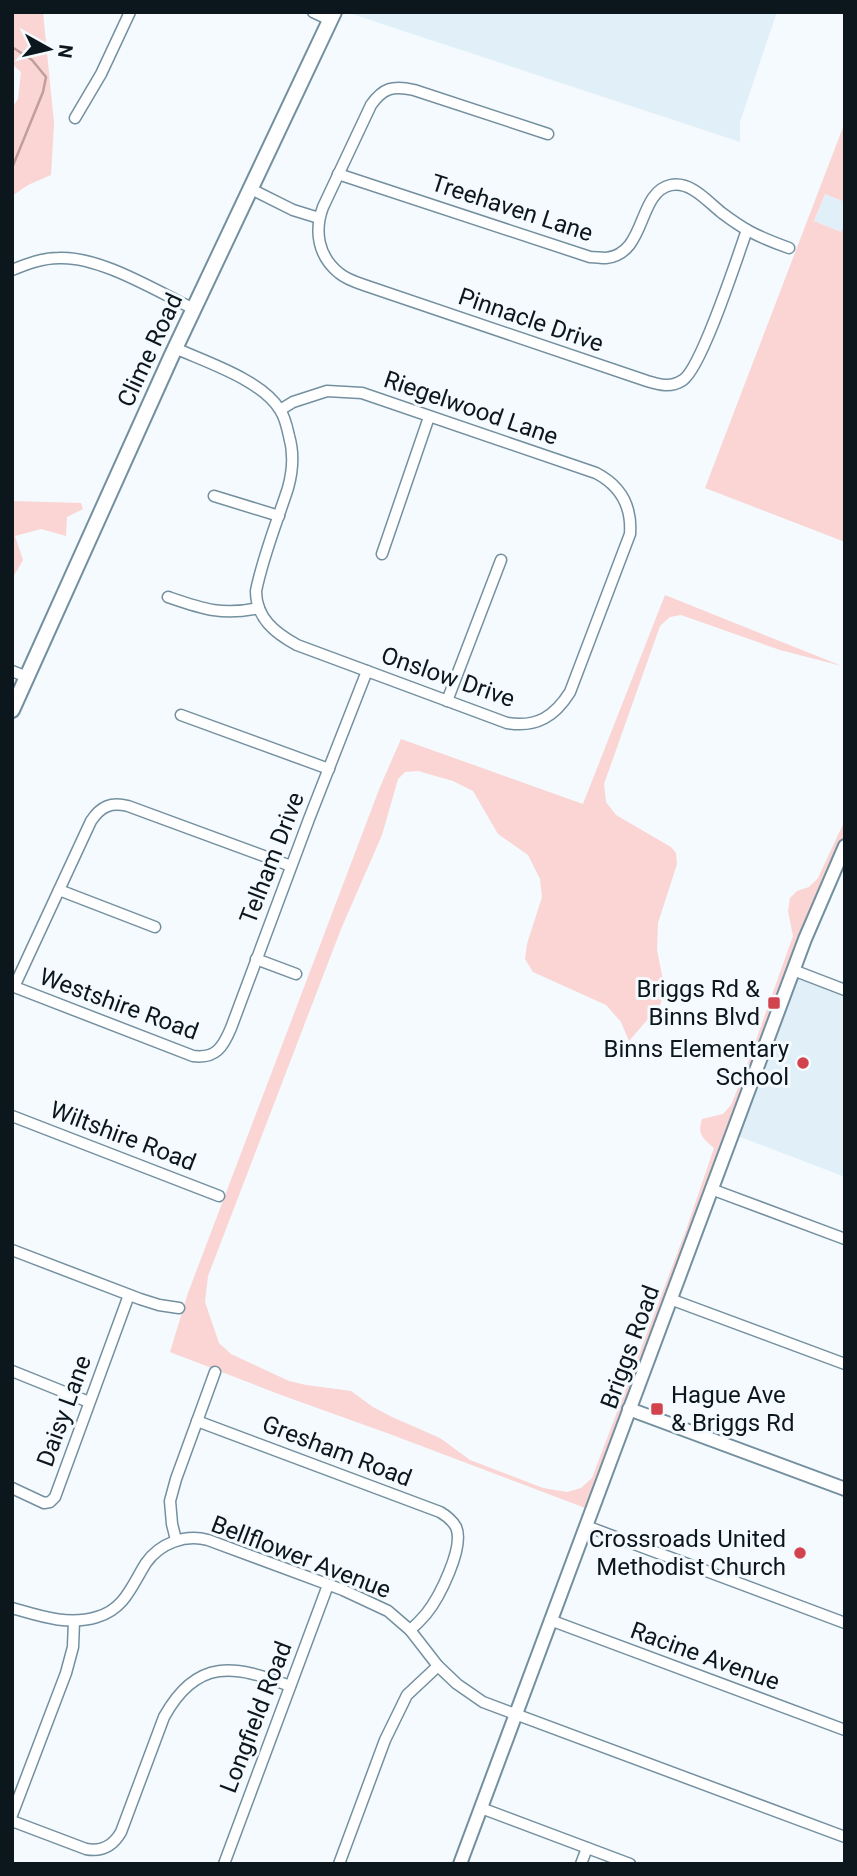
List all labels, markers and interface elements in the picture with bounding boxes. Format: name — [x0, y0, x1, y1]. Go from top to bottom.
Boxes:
north arrow — [14, 14, 84, 84]
text: N — [53, 43, 78, 60]
street label: Treehaven Lane — [428, 169, 596, 247]
street label: Pinnacle Drive — [455, 282, 607, 358]
street label: Clime Road — [112, 289, 188, 411]
street label: Riegelwood Lane — [380, 365, 562, 451]
street label: Onslow Drive — [377, 641, 519, 713]
street label: Telham Drive — [234, 788, 310, 928]
street label: Westshire Road — [36, 962, 202, 1046]
place label: Briggs Rd & Binns Blvd — [637, 975, 760, 1031]
marker: Briggs Rd & Binns Blvd — [766, 995, 782, 1011]
place label: Binns Elementary School — [604, 1035, 790, 1091]
marker: Binns Elementary School — [795, 1055, 811, 1071]
street label: Wiltshire Road — [46, 1095, 200, 1177]
street label: Briggs Road — [595, 1281, 665, 1413]
street label: Daisy Lane — [31, 1352, 97, 1470]
place label: Hague Ave & Briggs Rd — [671, 1381, 794, 1437]
marker: Hague Ave & Briggs Rd — [649, 1401, 665, 1417]
street label: Gresham Road — [258, 1410, 416, 1492]
street label: Bellflower Avenue — [207, 1510, 395, 1604]
place label: Crossroads United Methodist Church — [589, 1525, 786, 1581]
marker: Crossroads United Methodist Church — [792, 1545, 808, 1561]
street label: Racine Avenue — [627, 1616, 783, 1696]
street label: Longfield Road — [214, 1637, 298, 1797]

